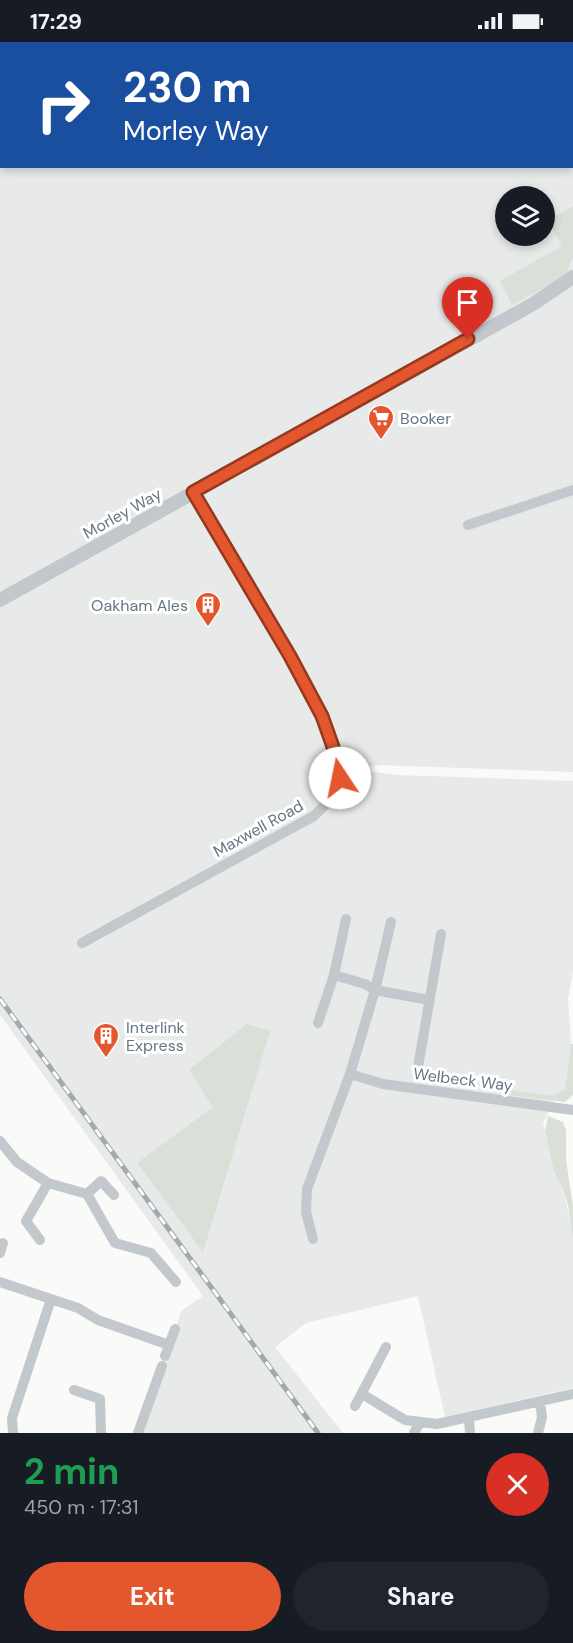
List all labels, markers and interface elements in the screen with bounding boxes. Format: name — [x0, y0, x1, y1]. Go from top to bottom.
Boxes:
text: 17:29 — [30, 7, 82, 36]
text: 230 m — [123, 60, 252, 115]
icon: right — [24, 66, 102, 144]
text: Morley Way — [123, 113, 269, 148]
map controls — [495, 186, 555, 246]
button: layers — [495, 186, 555, 246]
pin — [442, 277, 493, 339]
icon: arrive — [451, 286, 484, 319]
supermarket icon: Booker — [366, 403, 396, 441]
place label: Booker — [400, 408, 451, 429]
street label: Morley Way — [79, 483, 165, 544]
building icon: Oakham Ales — [193, 590, 223, 628]
place label: Oakham Ales — [91, 595, 188, 616]
position arrow — [308, 746, 372, 810]
street label: Maxwell Road — [210, 795, 307, 862]
place label: Interlink Express — [126, 1017, 185, 1056]
building icon: Interlink Express — [91, 1021, 121, 1059]
street label: Welbeck Way — [412, 1063, 514, 1096]
text: 2 min — [24, 1448, 119, 1495]
button: close — [486, 1453, 549, 1516]
text: 450 m · 17:31 — [24, 1494, 138, 1520]
button: Exit — [24, 1562, 281, 1631]
button: Share — [293, 1562, 549, 1631]

